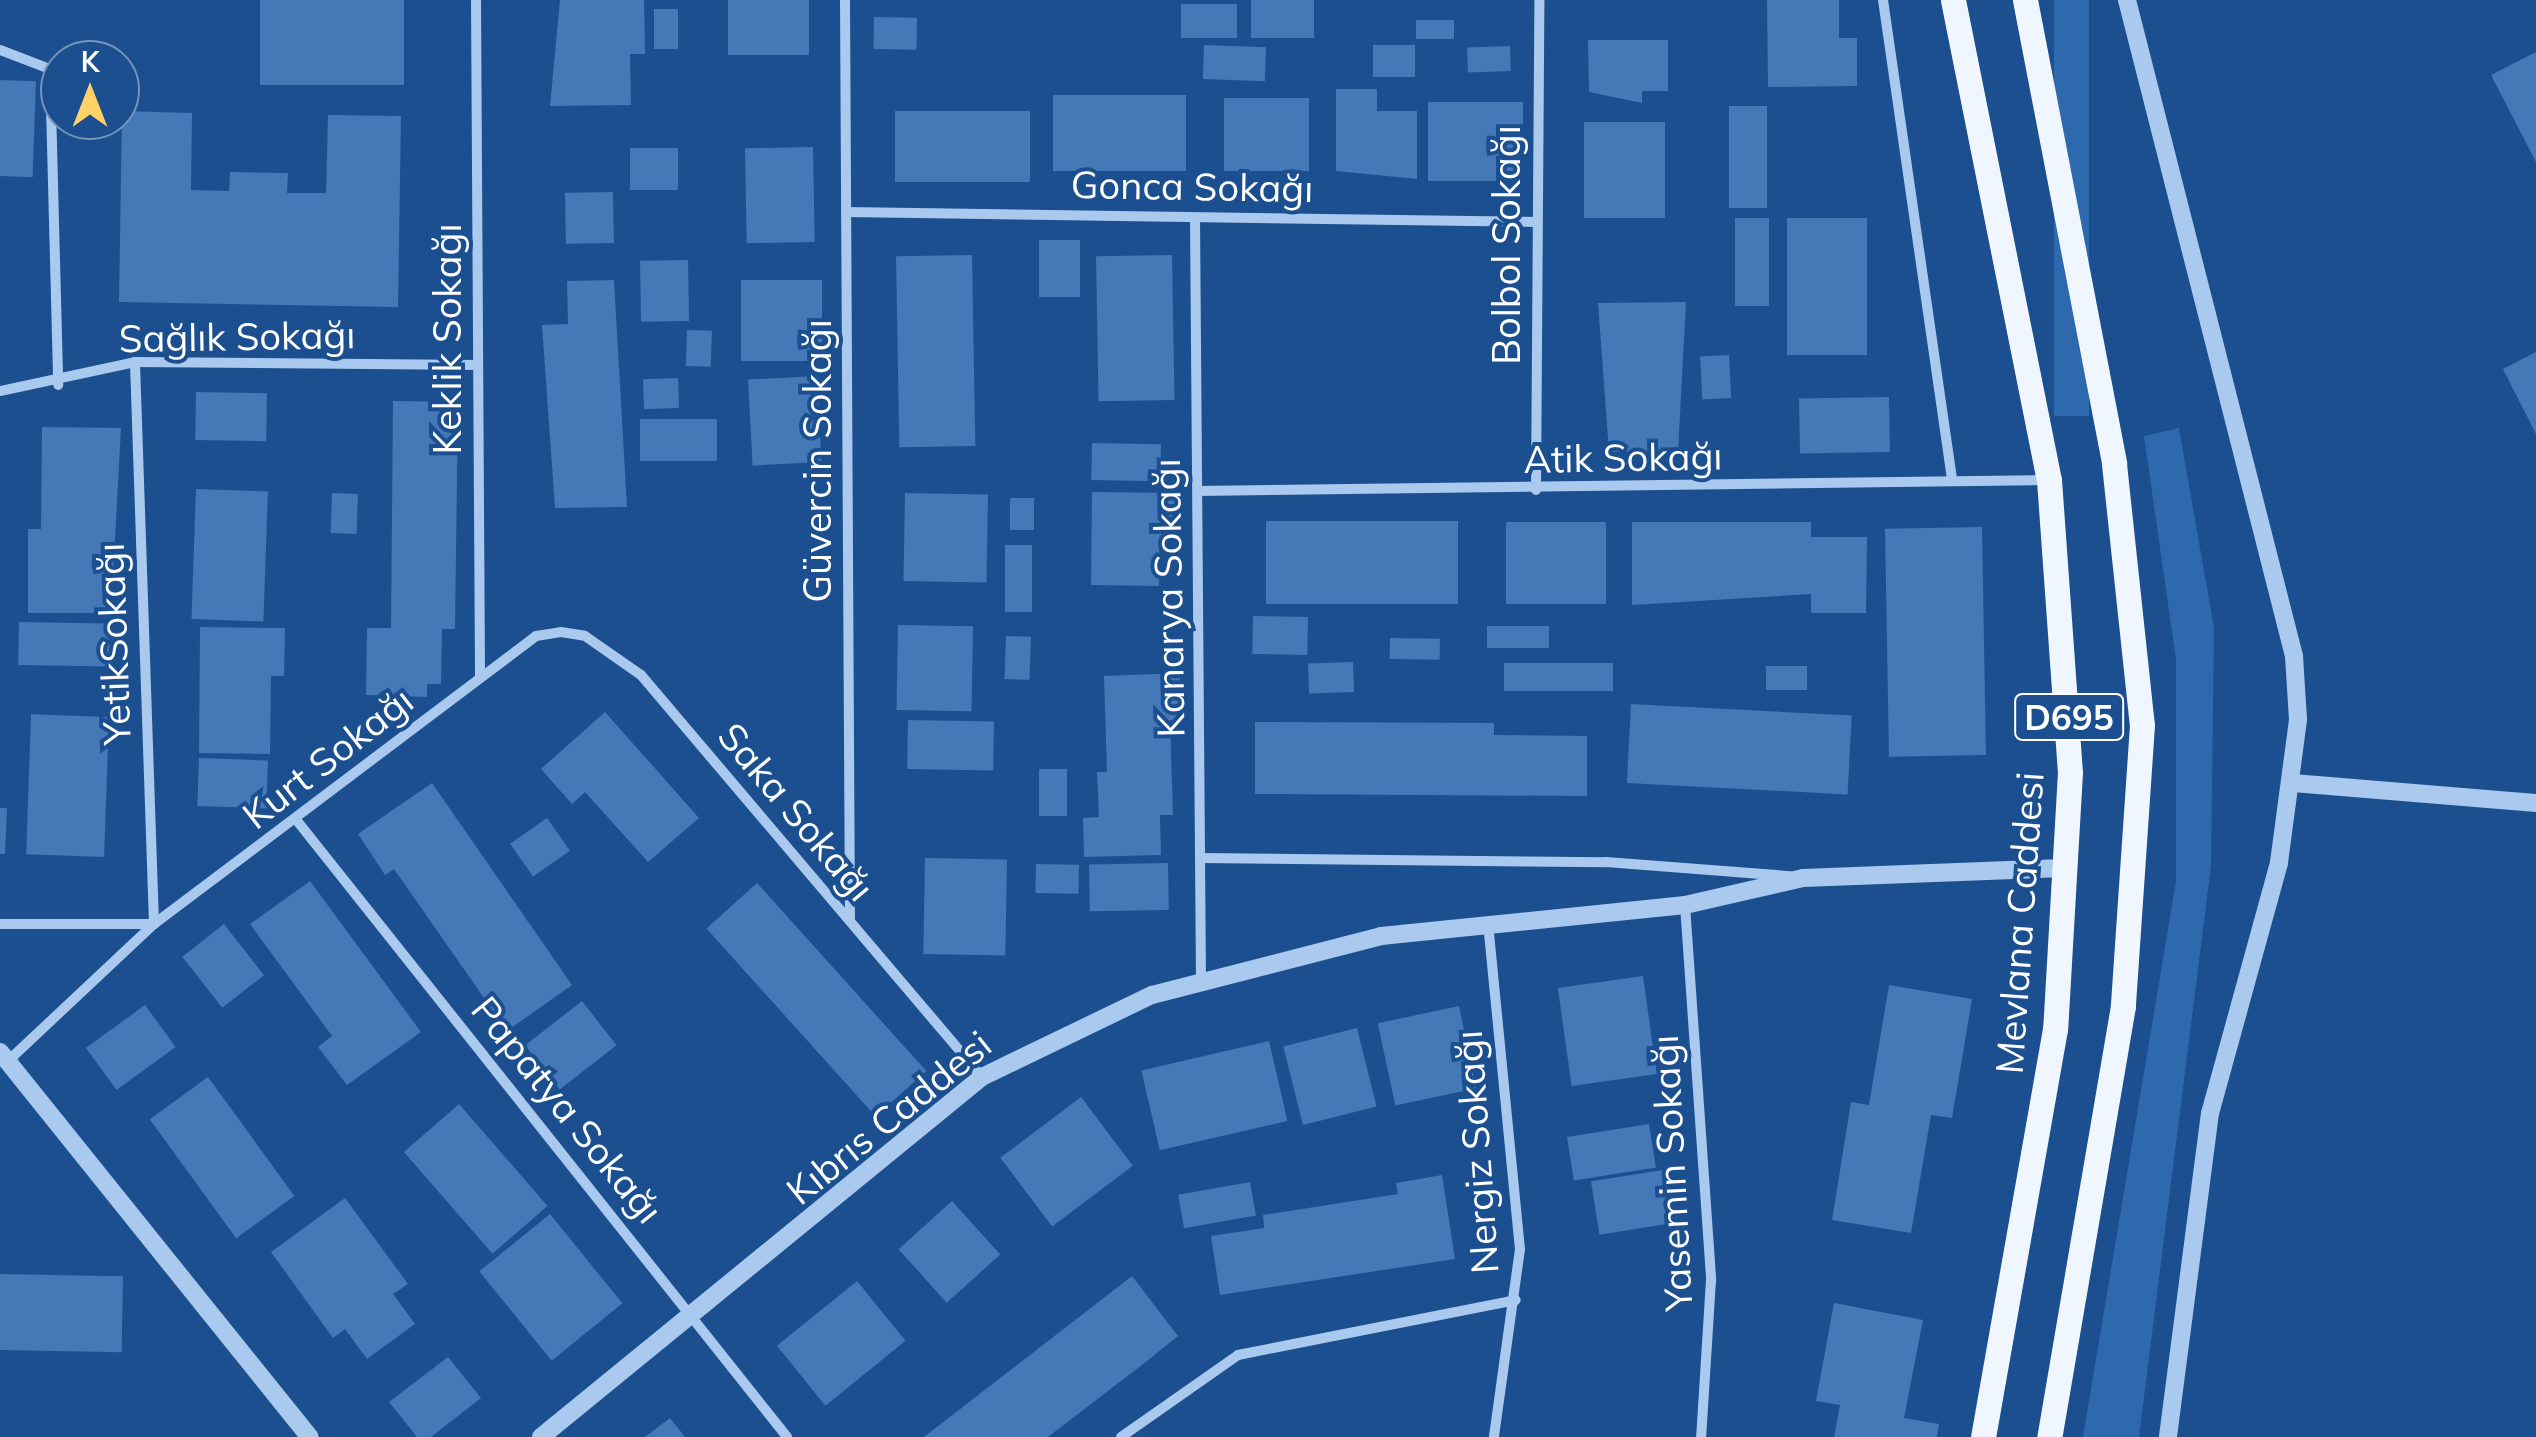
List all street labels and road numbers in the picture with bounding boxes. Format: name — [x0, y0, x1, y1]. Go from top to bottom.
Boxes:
street label: Bolbol Sokağı — [1484, 125, 1530, 365]
street label: Gonca Sokağı — [1070, 162, 1314, 212]
street label: Keklik Sokağı — [425, 224, 471, 454]
street label: Sağlık Sokağı — [118, 312, 356, 362]
street label: Güvercin Sokağı — [795, 319, 841, 603]
street label: Atik Sokağı — [1523, 433, 1723, 483]
street label: Kanarya Sokağı — [1144, 458, 1194, 738]
street label: YetikSokağı — [88, 542, 140, 746]
street label: Kurt Sokağı — [234, 677, 422, 839]
road number: D695 — [2014, 687, 2124, 747]
street label: Saka Sokağı — [708, 714, 884, 910]
street label: Mevlana Caddesi — [1987, 771, 2053, 1075]
street label: Papatya Sokağı — [462, 988, 672, 1232]
street label: Kıbrıs Caddesi — [778, 1022, 1000, 1214]
street label: Nergiz Sokağı — [1446, 1029, 1508, 1275]
street label: Yasemin Sokağı — [1642, 1034, 1702, 1312]

